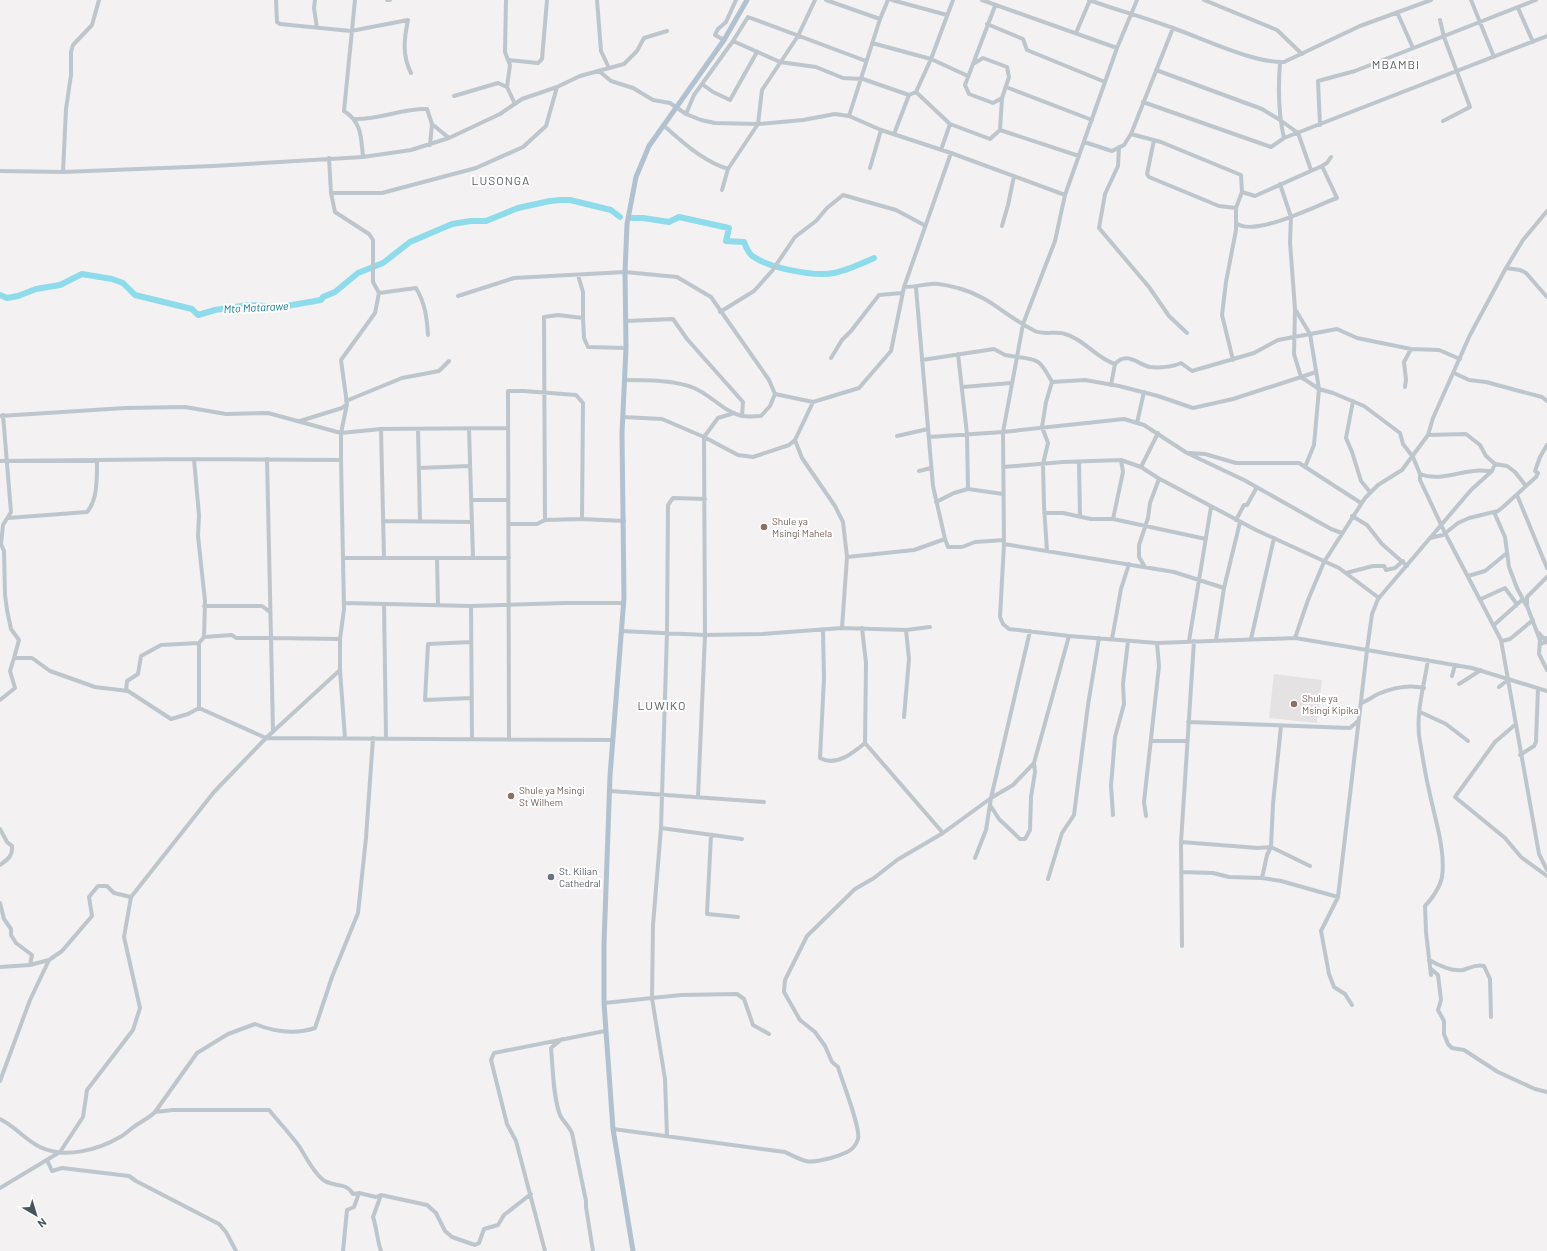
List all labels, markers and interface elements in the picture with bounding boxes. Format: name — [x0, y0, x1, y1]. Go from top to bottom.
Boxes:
district label: MBAMBI — [1372, 57, 1420, 71]
district label: LUSONGA — [472, 173, 530, 187]
water label: Mto Matarawe — [223, 299, 289, 315]
place label: Shule ya Msingi Mahela — [772, 515, 832, 539]
marker: Shule ya Msingi Mahela — [759, 522, 769, 532]
place label: Shule ya Msingi Kipika — [1302, 692, 1359, 716]
district label: LUWIKO — [638, 698, 686, 712]
marker: Shule ya Msingi Kipika — [1289, 699, 1299, 709]
place label: Shule ya Msingi St Wilhem — [519, 784, 585, 808]
marker: Shule ya Msingi St Wilhem — [506, 791, 516, 801]
place label: St. Kilian Cathedral — [559, 865, 601, 889]
marker: St. Kilian Cathedral — [546, 872, 556, 882]
north arrow — [16, 1195, 56, 1235]
text: N — [36, 1216, 49, 1231]

